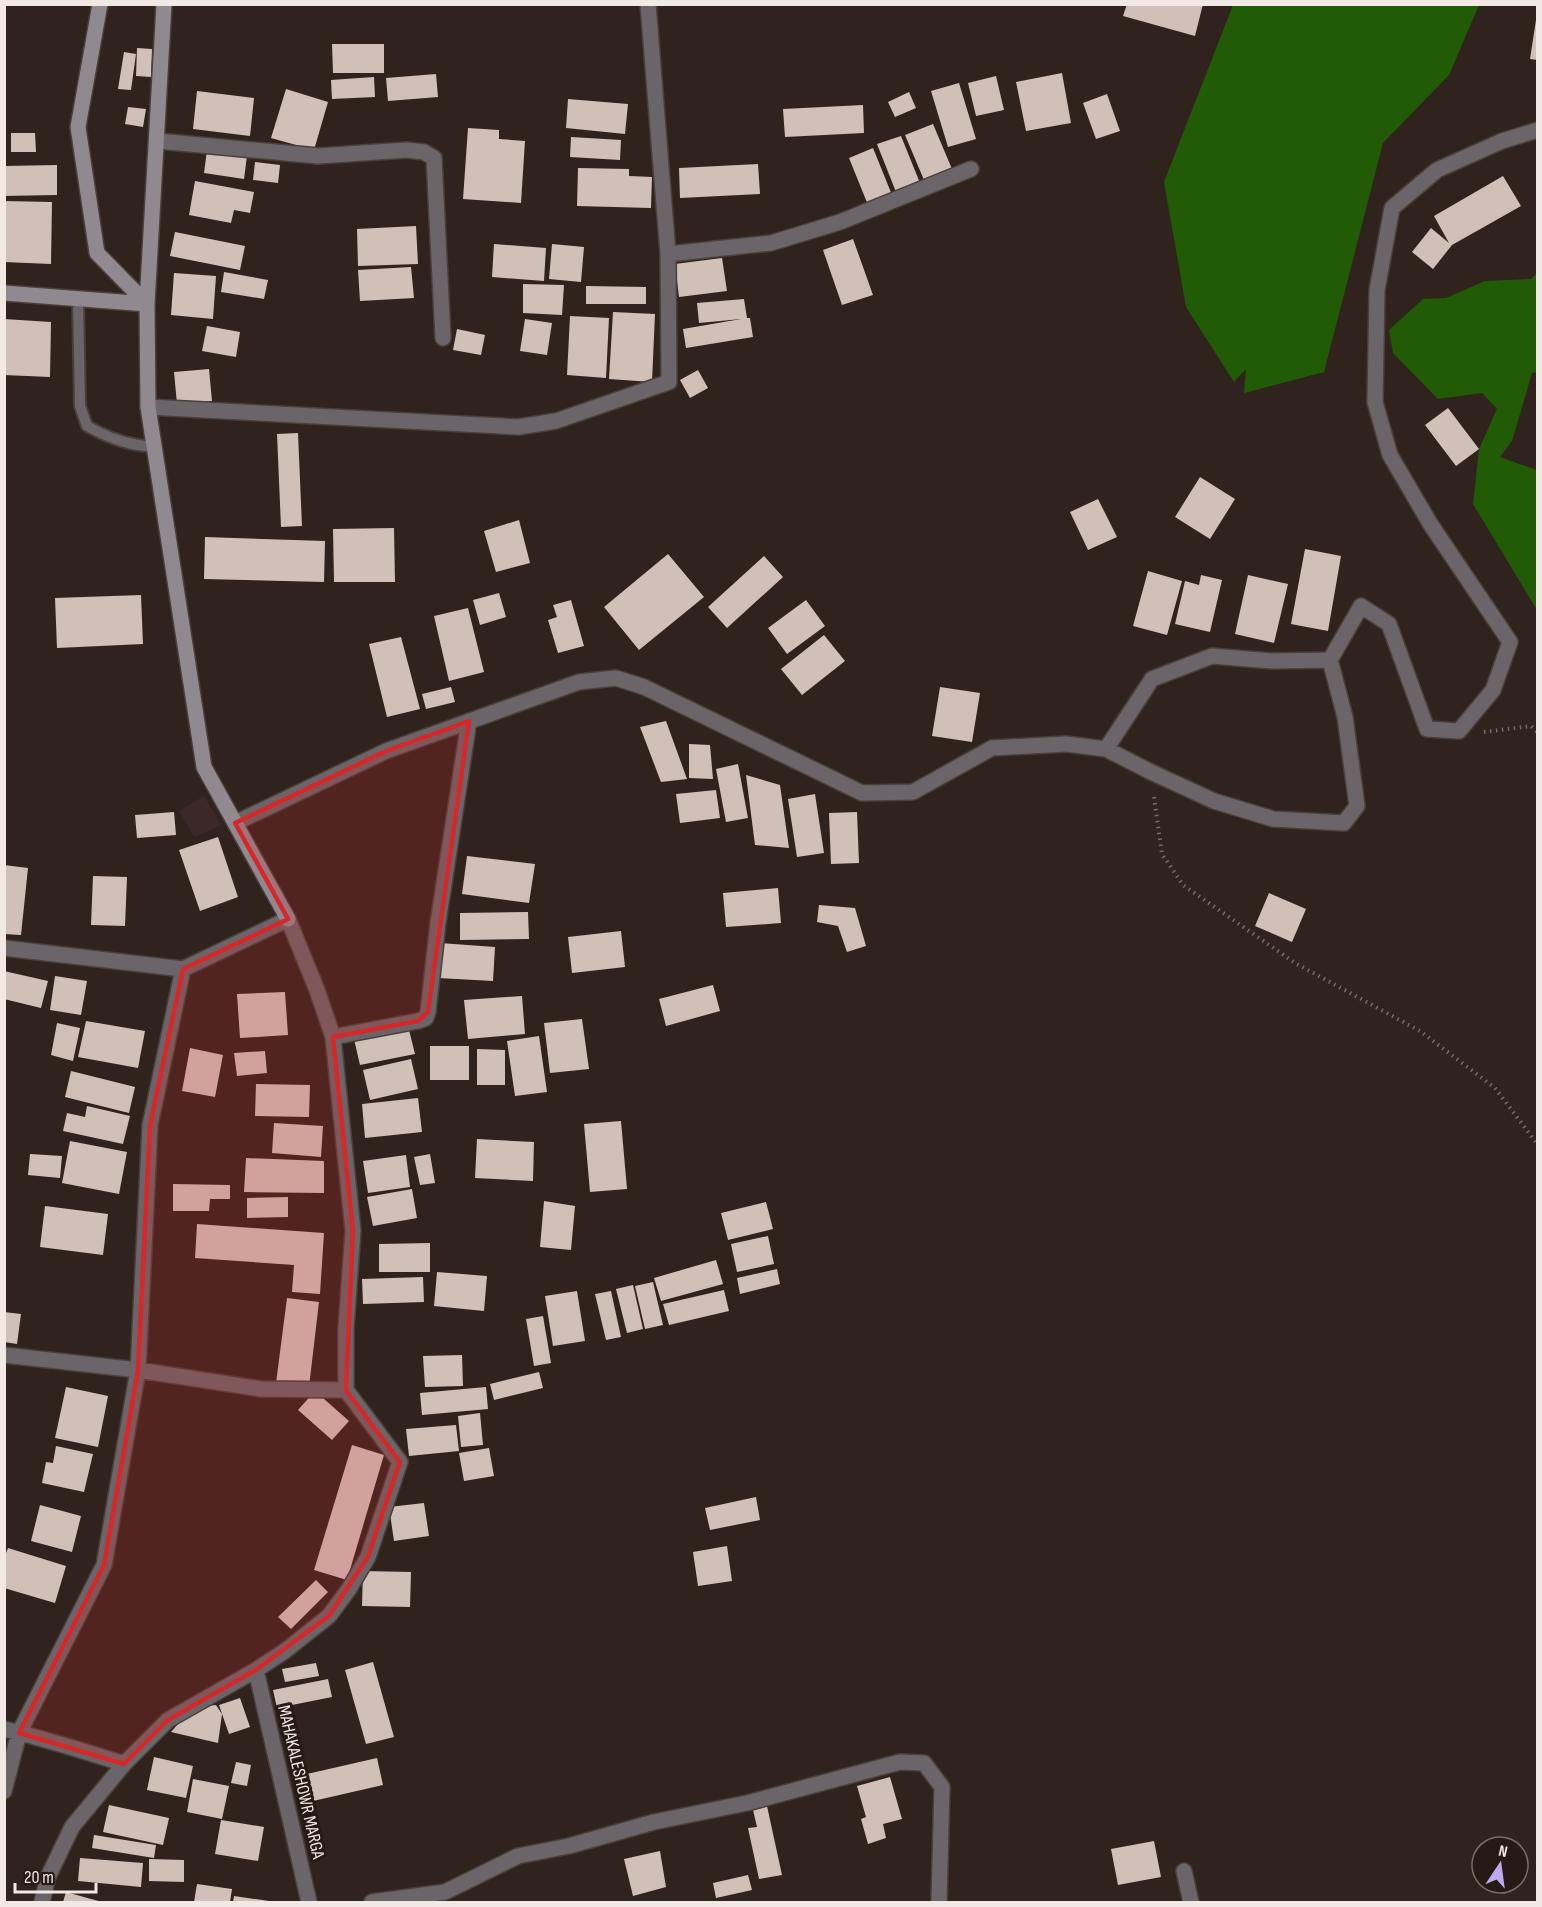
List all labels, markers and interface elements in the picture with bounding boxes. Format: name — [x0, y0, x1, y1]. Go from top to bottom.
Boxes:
street label: MAHAKALESHOWR MARGA — [273, 1703, 329, 1861]
north arrow — [1470, 1835, 1530, 1895]
text: N — [1497, 1842, 1509, 1862]
scale bar — [15, 1856, 96, 1894]
text: 20 m — [24, 1867, 54, 1888]

